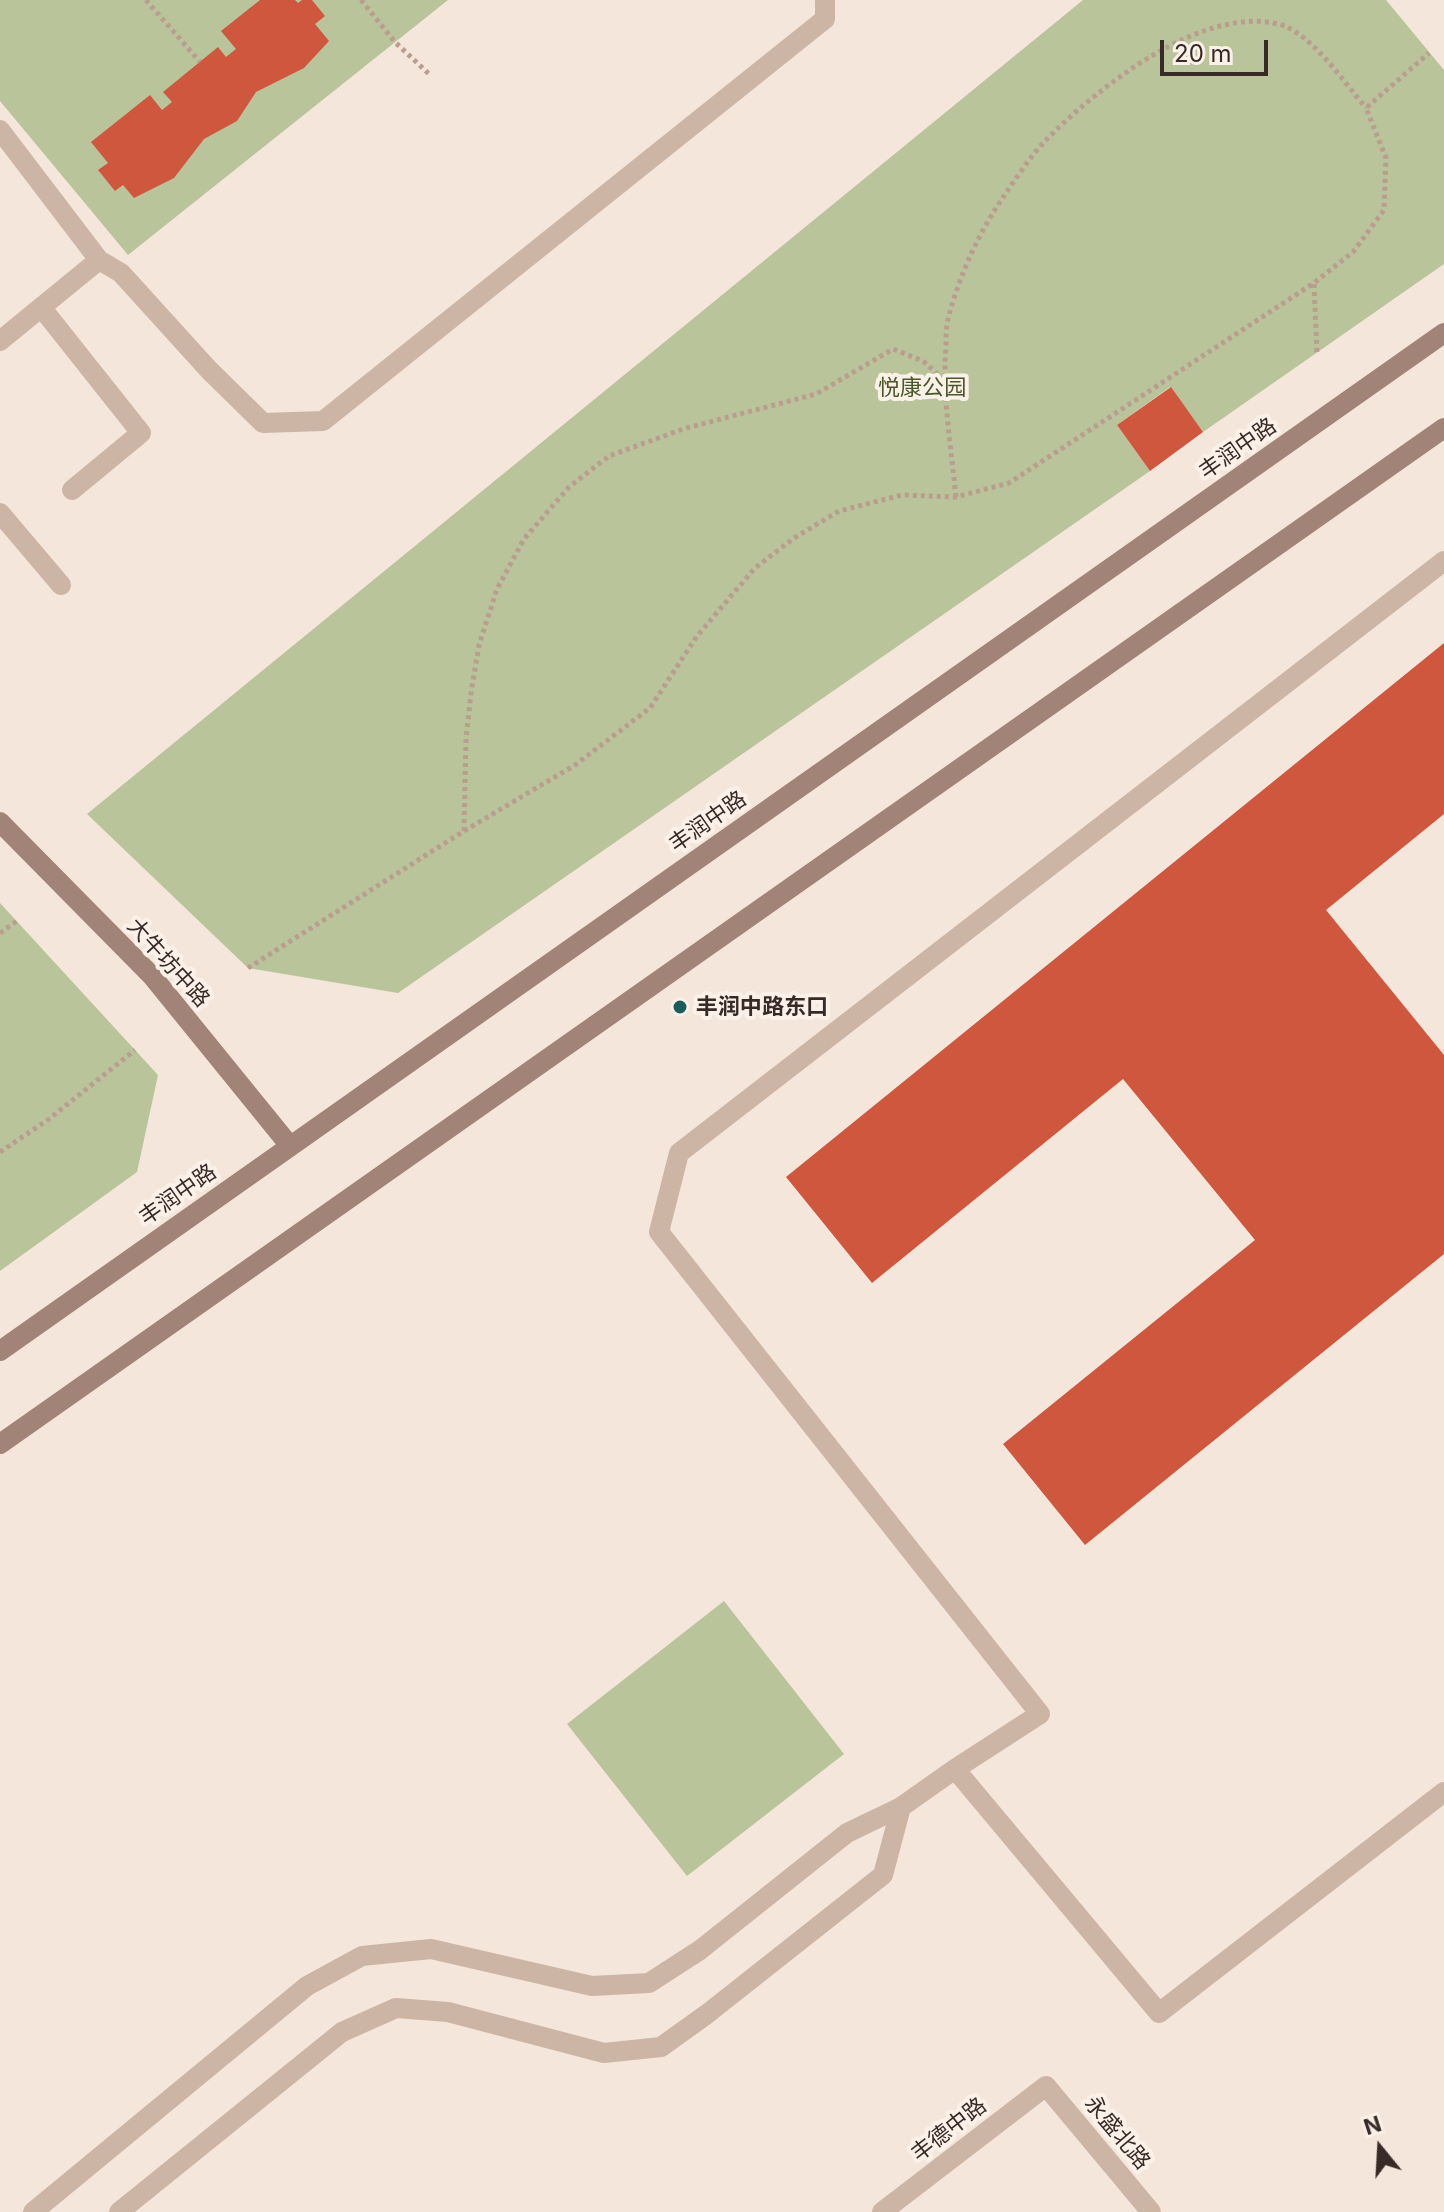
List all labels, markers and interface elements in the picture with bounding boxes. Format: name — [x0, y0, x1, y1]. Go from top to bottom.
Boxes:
scale bar — [1164, 24, 1272, 74]
text: 20 m — [1174, 39, 1232, 68]
park label: 悦康公园 — [878, 375, 966, 401]
street label: 丰润中路 — [1194, 413, 1282, 485]
street label: 丰润中路 — [664, 786, 752, 858]
street label: 大牛坊中路 — [121, 913, 215, 1013]
place label: 丰润中路东口 — [696, 994, 828, 1020]
marker: 丰润中路东口 — [671, 998, 689, 1016]
street label: 丰润中路 — [134, 1159, 222, 1231]
street label: 永盛北路 — [1079, 2091, 1155, 2175]
street label: 丰德中路 — [906, 2093, 992, 2167]
north arrow — [1340, 2108, 1420, 2188]
text: N — [1361, 2110, 1385, 2140]

